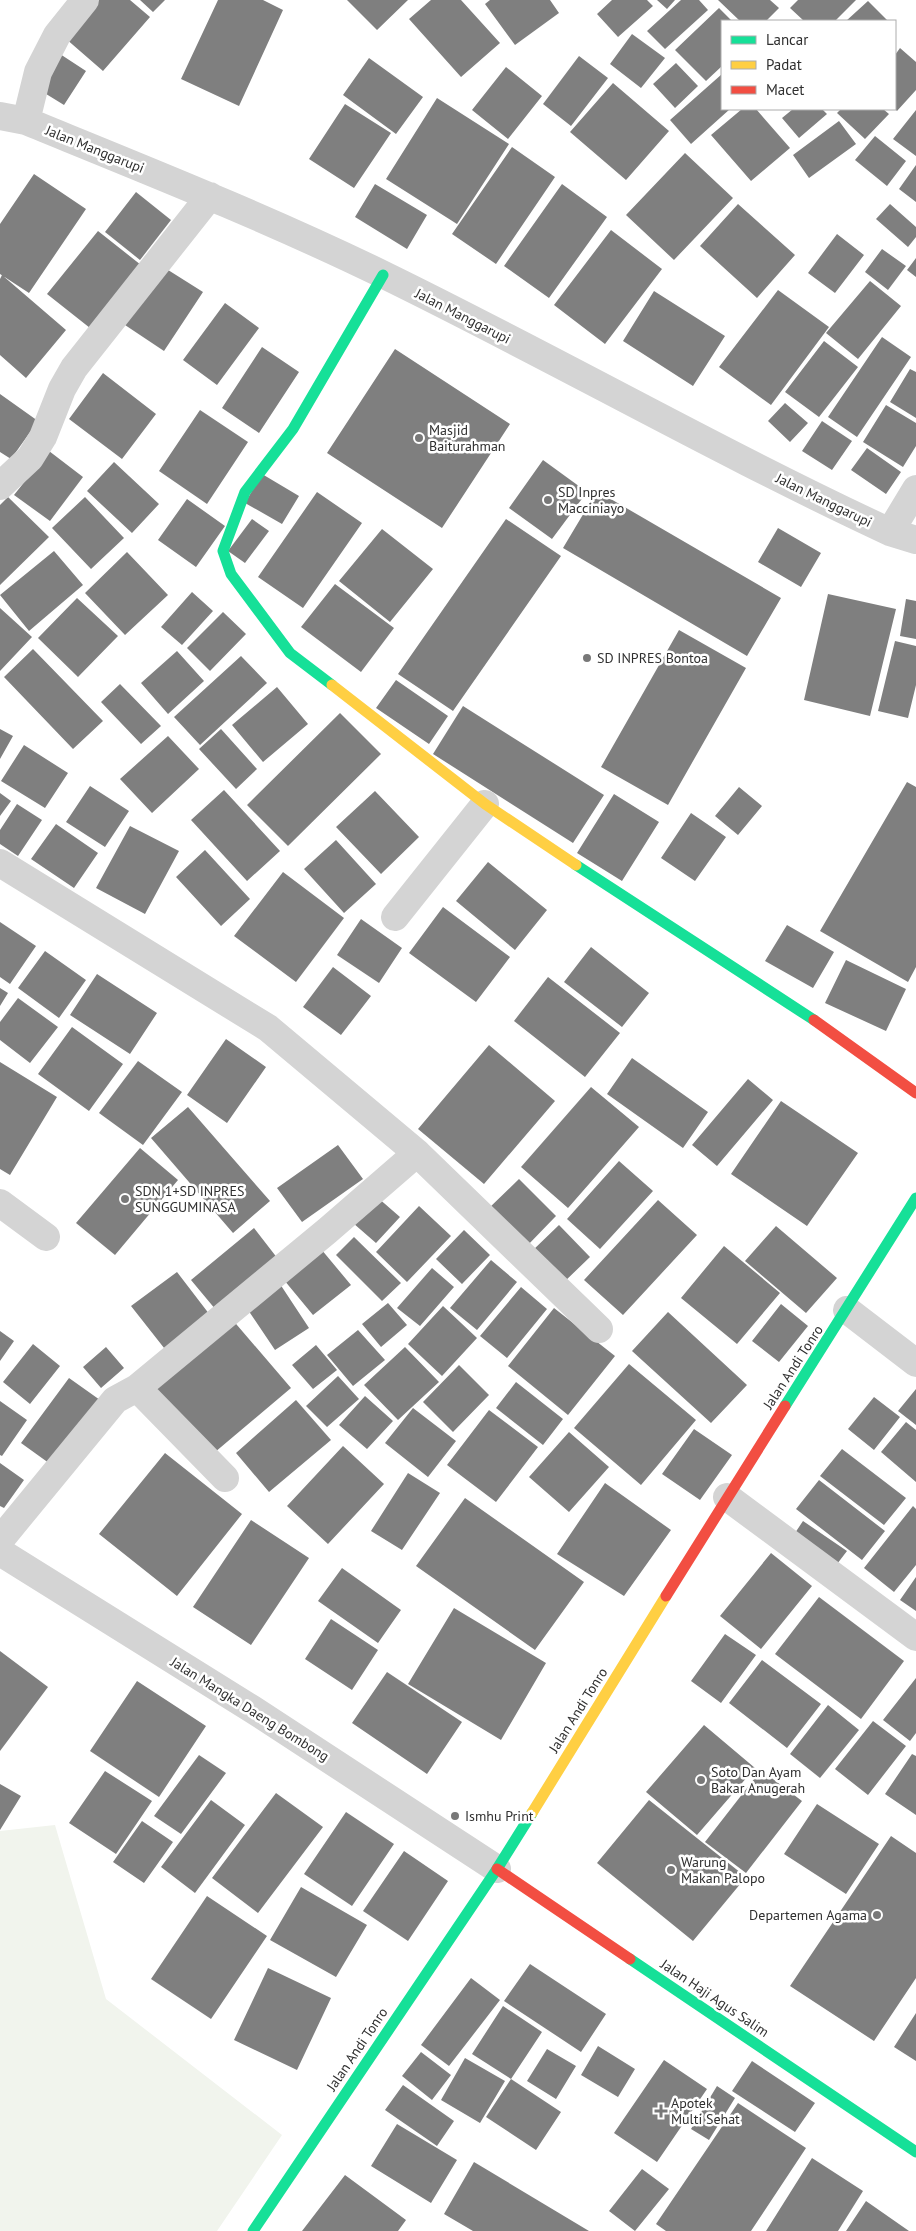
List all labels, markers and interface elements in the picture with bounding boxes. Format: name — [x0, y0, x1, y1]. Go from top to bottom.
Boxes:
legend — [721, 20, 896, 110]
text: Lancar — [766, 30, 808, 49]
text: Padat — [766, 55, 802, 74]
text: Macet — [766, 80, 804, 99]
street label: Jalan Manggarupi — [42, 121, 147, 177]
street label: Jalan Manggarupi — [411, 284, 514, 348]
place label: Masjid Baiturahman — [429, 421, 506, 455]
marker: Masjid Baiturahman — [413, 432, 425, 444]
street label: Jalan Manggarupi — [772, 469, 875, 531]
place label: SD Inpres Macciniayo — [558, 483, 624, 517]
marker: SD Inpres Macciniayo — [542, 494, 554, 506]
place label: SD INPRES Bontoa — [597, 649, 708, 667]
marker: SD INPRES Bontoa — [581, 652, 593, 664]
place label: SDN 1+SD INPRES SUNGGUMINASA — [135, 1182, 244, 1216]
marker: SDN 1+SD INPRES SUNGGUMINASA — [119, 1193, 131, 1205]
street label: Jalan Andi Tonro — [759, 1321, 827, 1413]
street label: Jalan Mangka Daeng Bombong — [167, 1652, 333, 1765]
street label: Jalan Andi Tonro — [544, 1664, 611, 1757]
place label: Soto Dan Ayam Bakar Anugerah — [711, 1763, 805, 1797]
marker: Soto Dan Ayam Bakar Anugerah — [695, 1774, 707, 1786]
place label: Ismhu Print — [465, 1807, 534, 1825]
marker: Ismhu Print — [449, 1810, 461, 1822]
place label: Warung Makan Palopo — [681, 1853, 765, 1887]
marker: Warung Makan Palopo — [665, 1864, 677, 1876]
place label: Departemen Agama — [749, 1906, 867, 1924]
marker: Departemen Agama — [871, 1909, 883, 1921]
street label: Jalan Haji Agus Salim — [657, 1955, 773, 2041]
street label: Jalan Andi Tonro — [322, 2004, 392, 2095]
place label: Apotek Multi Sehat — [671, 2094, 740, 2128]
marker: Apotek Multi Sehat — [655, 2105, 667, 2117]

